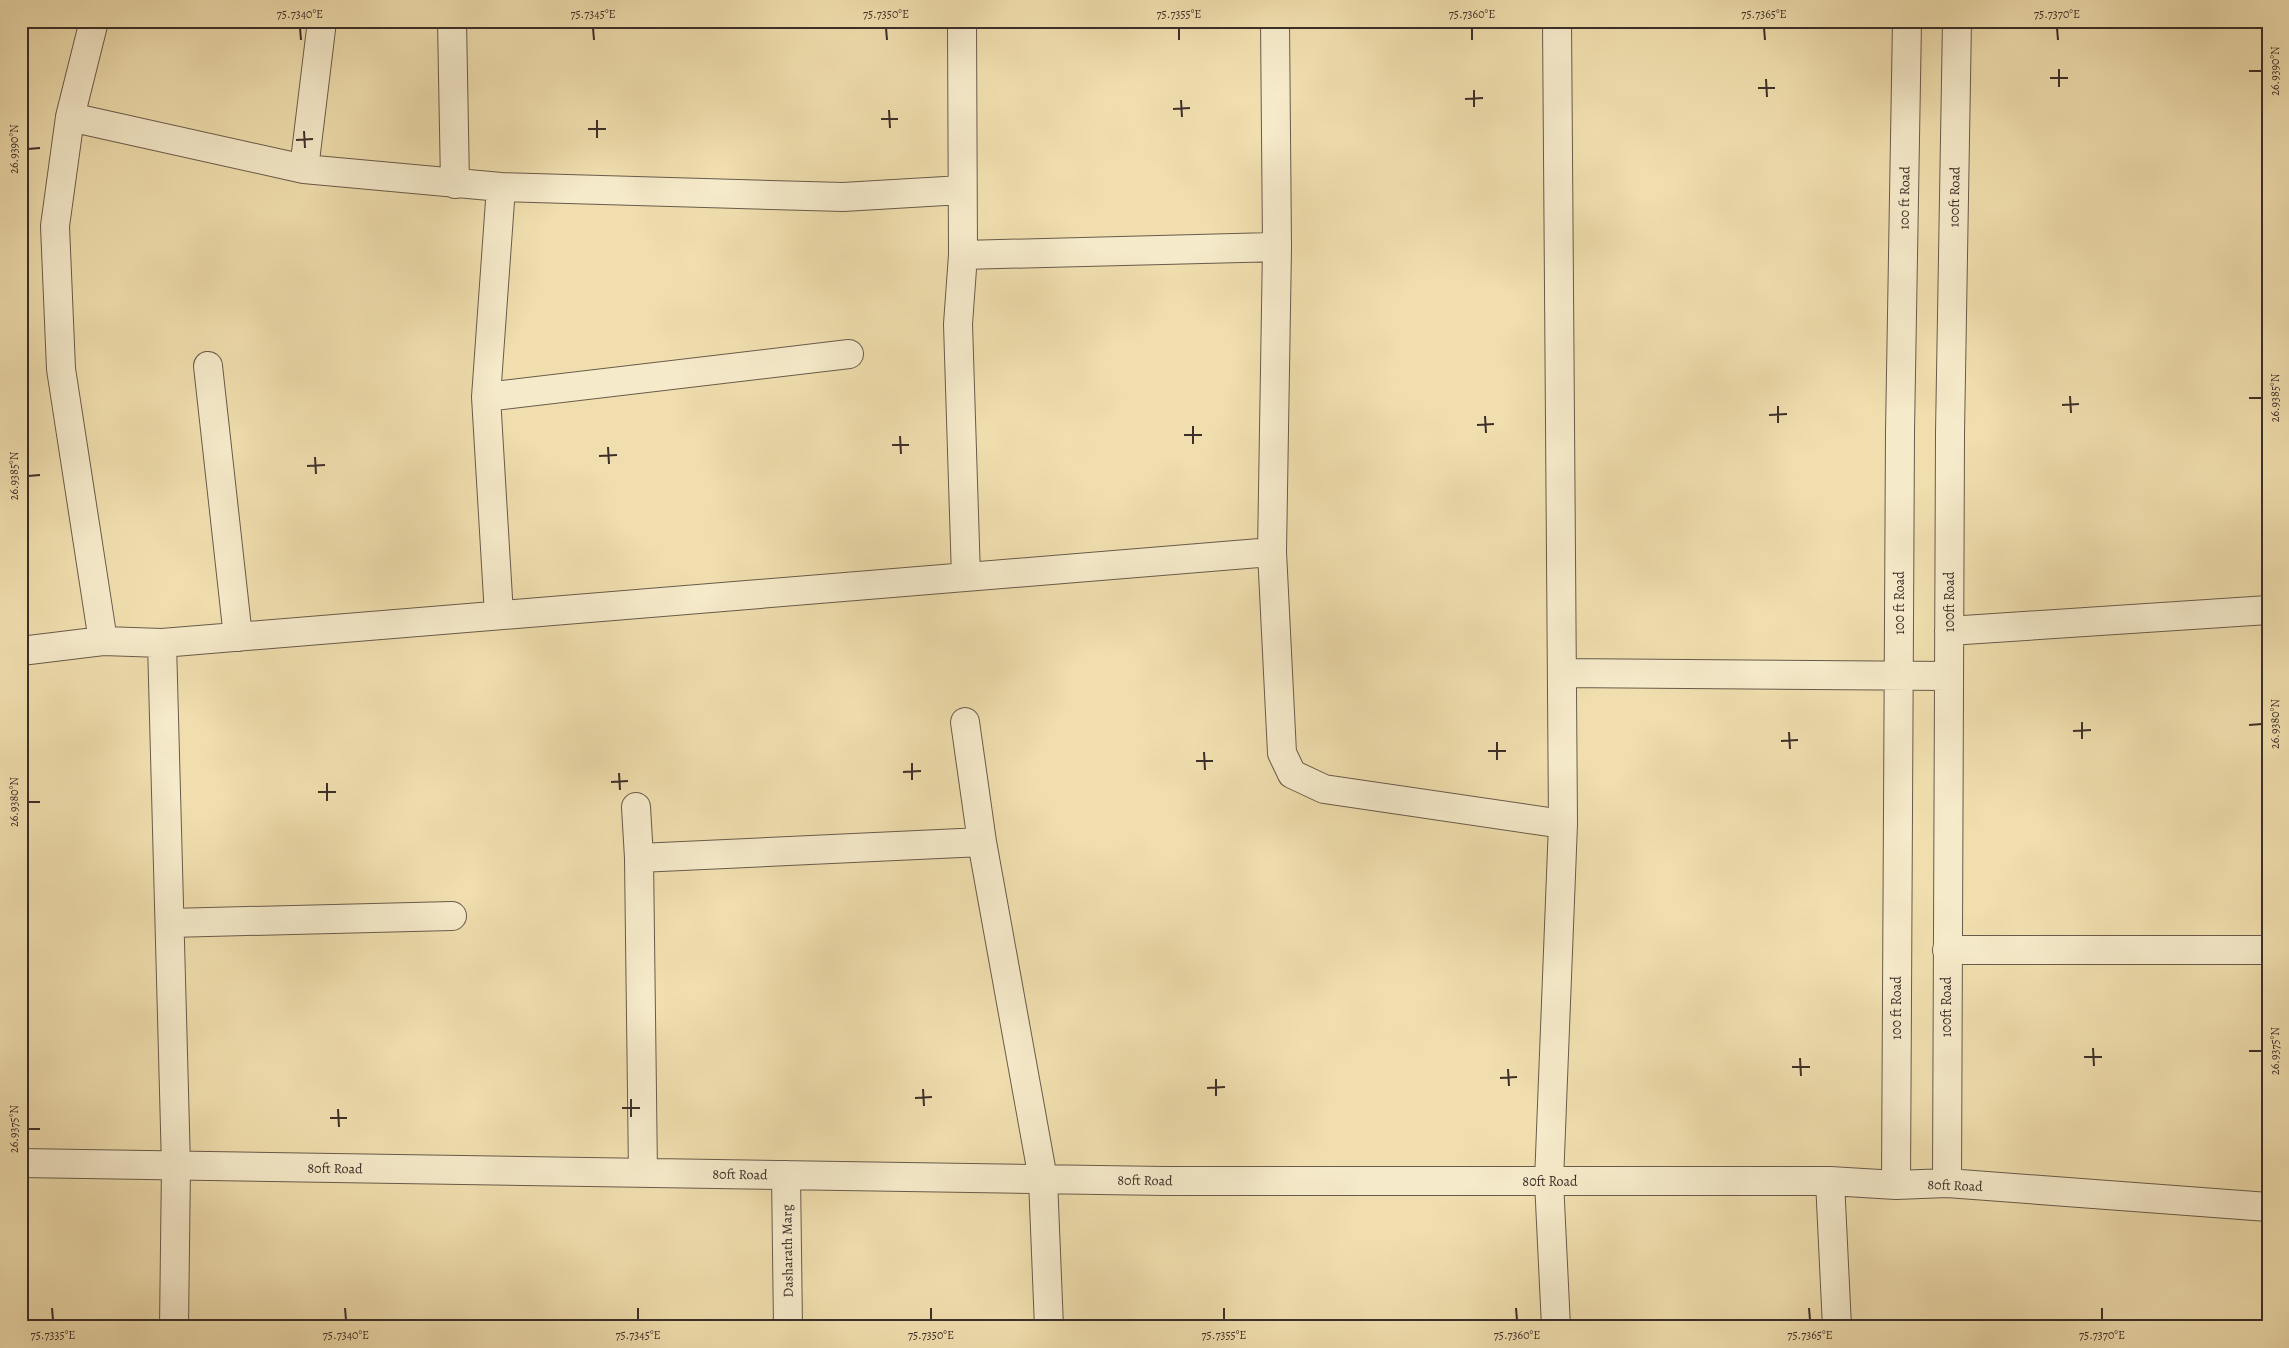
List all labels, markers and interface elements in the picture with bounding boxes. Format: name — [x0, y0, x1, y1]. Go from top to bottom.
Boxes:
text: 75.7340°E — [277, 6, 323, 22]
text: 75.7345°E — [570, 6, 616, 22]
text: 75.7350°E — [863, 6, 909, 22]
text: 75.7355°E — [1157, 6, 1201, 22]
text: 75.7360°E — [1449, 6, 1495, 22]
text: 75.7365°E — [1741, 6, 1787, 22]
text: 75.7370°E — [2034, 6, 2080, 22]
text: 26.9390°N — [2267, 46, 2283, 96]
text: 26.9390°N — [6, 124, 22, 174]
street label: 100 ft Road — [1894, 166, 1915, 230]
street label: 100ft Road — [1944, 166, 1965, 228]
text: 26.9385°N — [2267, 373, 2283, 422]
text: 26.9385°N — [6, 451, 22, 500]
street label: 100 ft Road — [1890, 571, 1909, 635]
street label: 100ft Road — [1940, 571, 1959, 632]
text: 26.9380°N — [2267, 699, 2283, 749]
text: 26.9380°N — [6, 777, 22, 827]
street label: 100 ft Road — [1887, 976, 1906, 1040]
street label: 100ft Road — [1937, 976, 1956, 1037]
text: 26.9375°N — [2267, 1027, 2283, 1075]
text: 26.9375°N — [6, 1105, 22, 1153]
street label: 80ft Road — [307, 1159, 363, 1178]
street label: 80ft Road — [712, 1165, 768, 1184]
street label: 80ft Road — [1117, 1171, 1173, 1190]
street label: 80ft Road — [1522, 1172, 1578, 1191]
street label: 80ft Road — [1927, 1175, 1983, 1196]
street label: Dasharath Marg — [777, 1204, 798, 1298]
text: 75.7335°E — [31, 1327, 75, 1343]
text: 75.7340°E — [323, 1327, 369, 1343]
text: 75.7345°E — [615, 1327, 661, 1343]
text: 75.7350°E — [908, 1327, 954, 1343]
text: 75.7355°E — [1202, 1327, 1246, 1343]
text: 75.7360°E — [1494, 1327, 1540, 1343]
text: 75.7365°E — [1787, 1327, 1833, 1343]
text: 75.7370°E — [2079, 1327, 2125, 1343]

